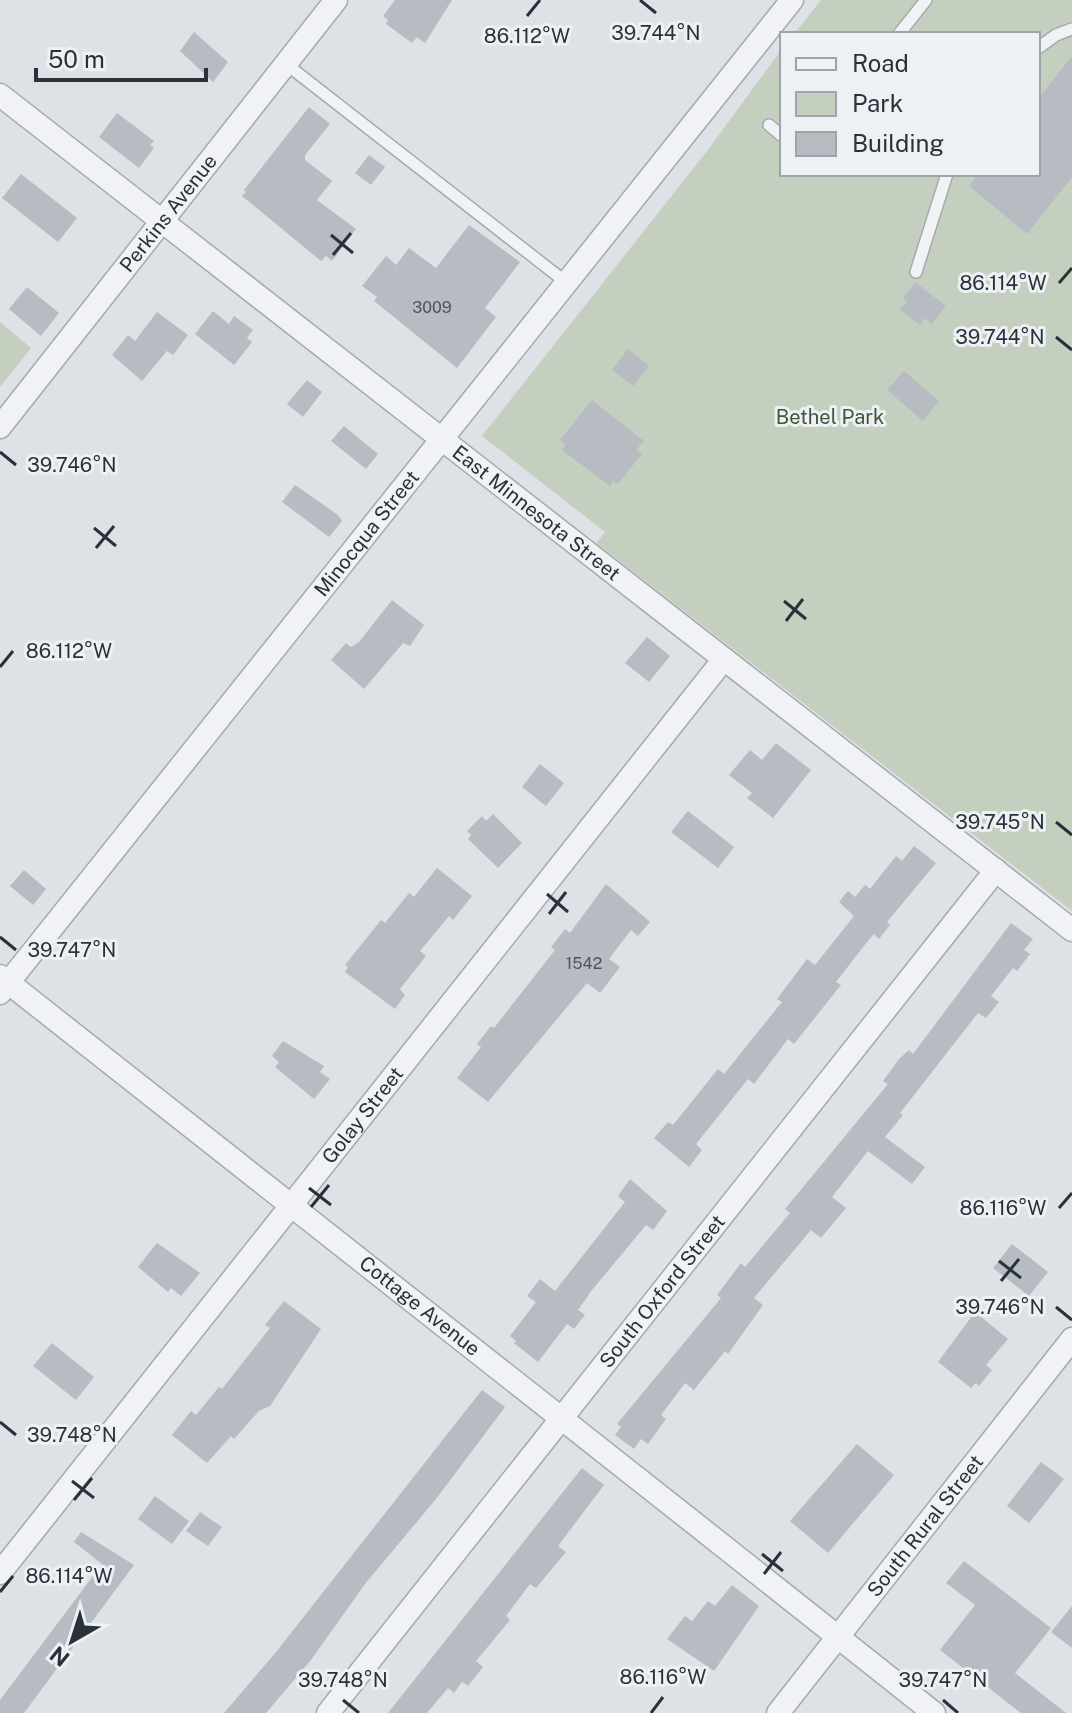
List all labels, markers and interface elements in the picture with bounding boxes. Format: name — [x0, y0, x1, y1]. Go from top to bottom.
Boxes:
text: 39.744°N — [611, 21, 701, 45]
text: 86.112°W — [484, 24, 570, 48]
scale bar — [36, 32, 206, 82]
legend — [780, 32, 1040, 176]
text: 50 m — [48, 45, 105, 73]
text: Road — [852, 49, 909, 77]
text: Park — [852, 89, 903, 117]
text: Building — [852, 129, 944, 157]
street label: Perkins Avenue — [114, 150, 222, 277]
text: 86.114°W — [960, 271, 1046, 295]
house number: 3009 — [412, 298, 452, 317]
text: 39.744°N — [955, 325, 1045, 349]
park label: Bethel Park — [776, 405, 884, 429]
street label: East Minnesota Street — [448, 440, 625, 586]
text: 39.746°N — [27, 453, 117, 477]
street label: Minocqua Street — [309, 465, 424, 601]
text: 86.112°W — [26, 639, 112, 663]
text: 39.745°N — [955, 810, 1045, 834]
text: 39.747°N — [28, 938, 116, 962]
house number: 1542 — [566, 954, 602, 973]
street label: Golay Street — [317, 1062, 408, 1168]
text: 86.116°W — [960, 1196, 1046, 1220]
street label: South Oxford Street — [594, 1210, 730, 1373]
street label: Cottage Avenue — [355, 1251, 485, 1361]
text: 39.746°N — [955, 1295, 1045, 1319]
text: 39.748°N — [27, 1423, 117, 1447]
street label: South Rural Street — [862, 1450, 988, 1602]
text: 86.114°W — [26, 1564, 112, 1588]
north arrow — [32, 1601, 112, 1681]
text: N — [45, 1641, 74, 1672]
text: 86.116°W — [620, 1665, 706, 1689]
text: 39.748°N — [298, 1668, 388, 1692]
text: 39.747°N — [899, 1668, 987, 1692]

